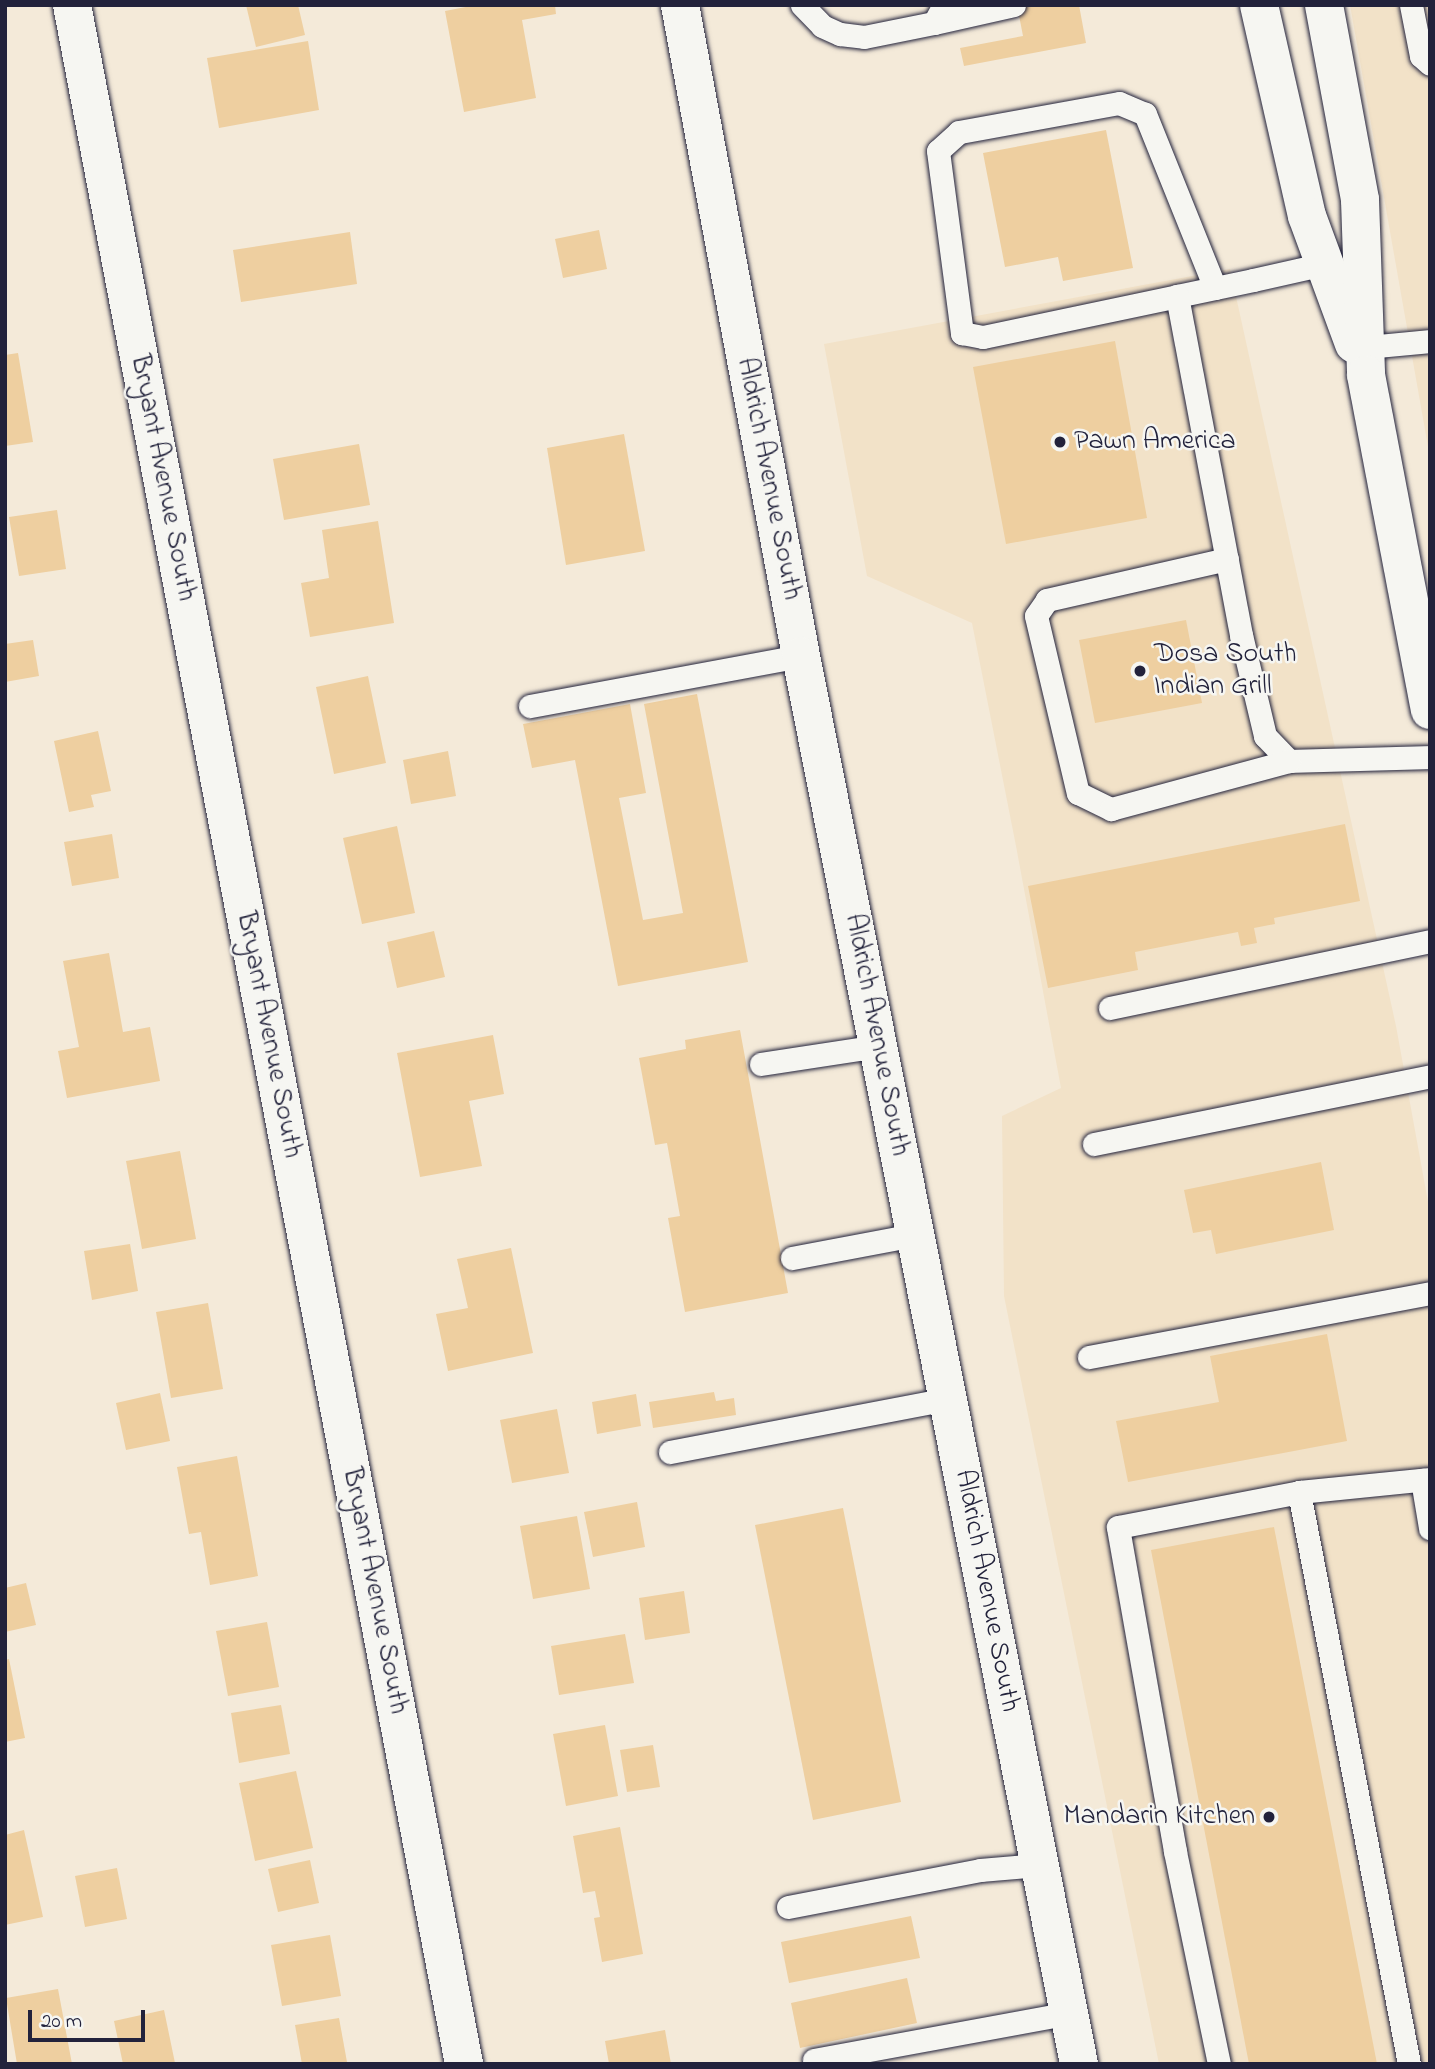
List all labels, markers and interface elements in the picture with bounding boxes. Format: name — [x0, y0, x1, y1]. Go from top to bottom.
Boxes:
street label: Bryant Avenue South — [122, 352, 202, 604]
street label: Aldrich Avenue South — [728, 355, 808, 603]
place label: Pawn America — [1074, 425, 1236, 459]
marker: Pawn America — [1052, 434, 1068, 450]
place label: Dosa South Indian Grill — [1154, 638, 1297, 704]
marker: Dosa South Indian Grill — [1132, 663, 1148, 679]
street label: Bryant Avenue South — [228, 909, 308, 1161]
street label: Aldrich Avenue South — [836, 911, 916, 1159]
street label: Bryant Avenue South — [334, 1465, 414, 1717]
street label: Aldrich Avenue South — [946, 1467, 1026, 1715]
place label: Mandarin Kitchen — [1064, 1800, 1255, 1834]
marker: Mandarin Kitchen — [1261, 1809, 1277, 1825]
scale bar — [32, 1996, 149, 2040]
text: 20 m — [41, 2007, 82, 2037]

